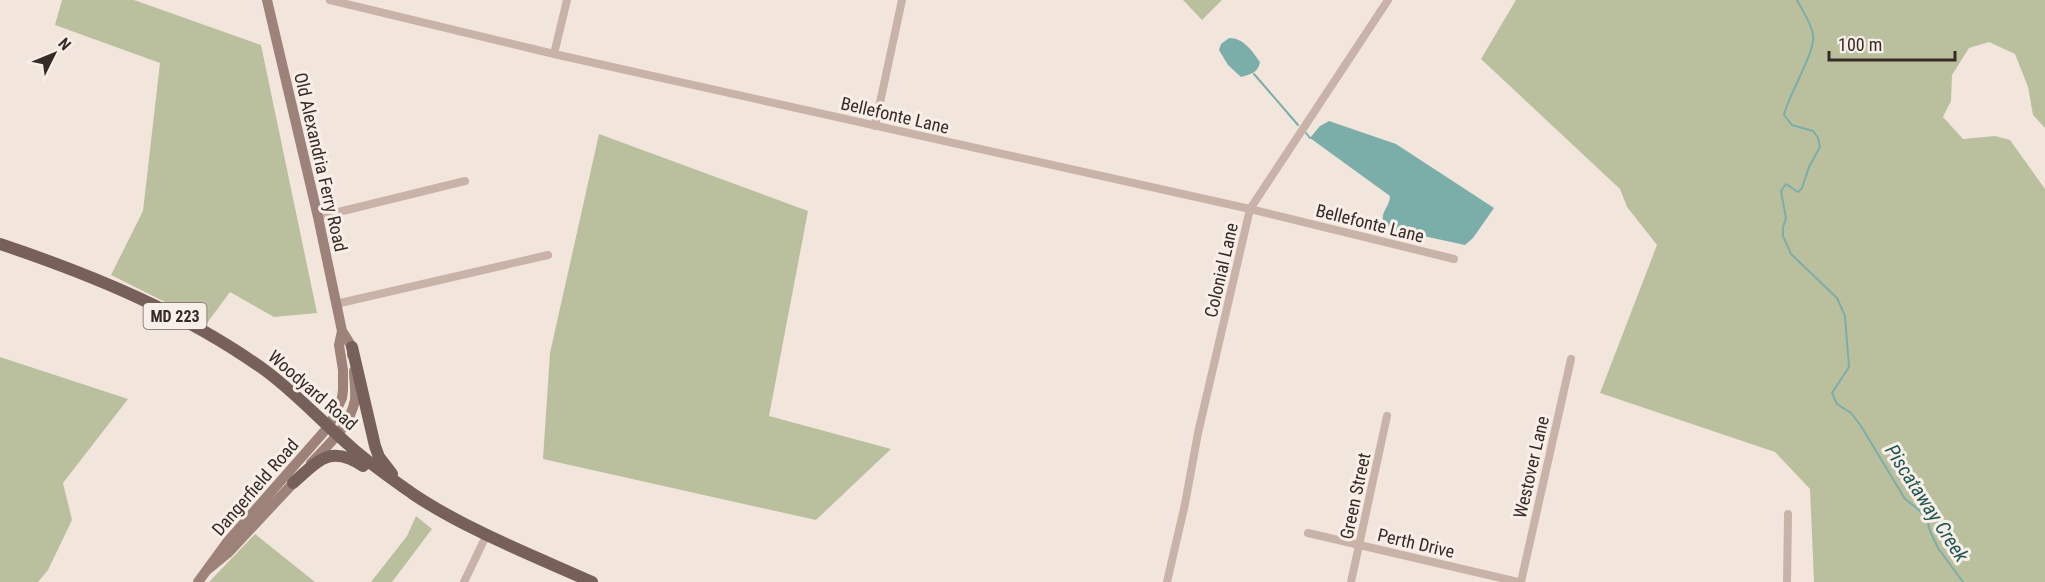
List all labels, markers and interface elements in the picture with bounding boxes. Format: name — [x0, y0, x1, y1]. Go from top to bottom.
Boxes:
north arrow — [24, 24, 84, 84]
scale bar — [1829, 24, 1955, 62]
text: N — [54, 34, 75, 54]
text: 100 m — [1838, 34, 1882, 55]
street label: Old Alexandria Ferry Road — [290, 70, 352, 254]
street label: Bellefonte Lane — [839, 92, 951, 138]
street label: Bellefonte Lane — [1314, 199, 1426, 247]
street label: Colonial Lane — [1200, 221, 1242, 319]
road number: MD 223 — [144, 303, 207, 329]
street label: Woodyard Road — [264, 346, 362, 434]
street label: Westover Lane — [1509, 414, 1553, 520]
street label: Dangerfield Road — [207, 434, 303, 540]
water label: Piscataway Creek — [1880, 440, 1975, 567]
street label: Green Street — [1336, 451, 1374, 541]
street label: Perth Drive — [1375, 524, 1457, 562]

